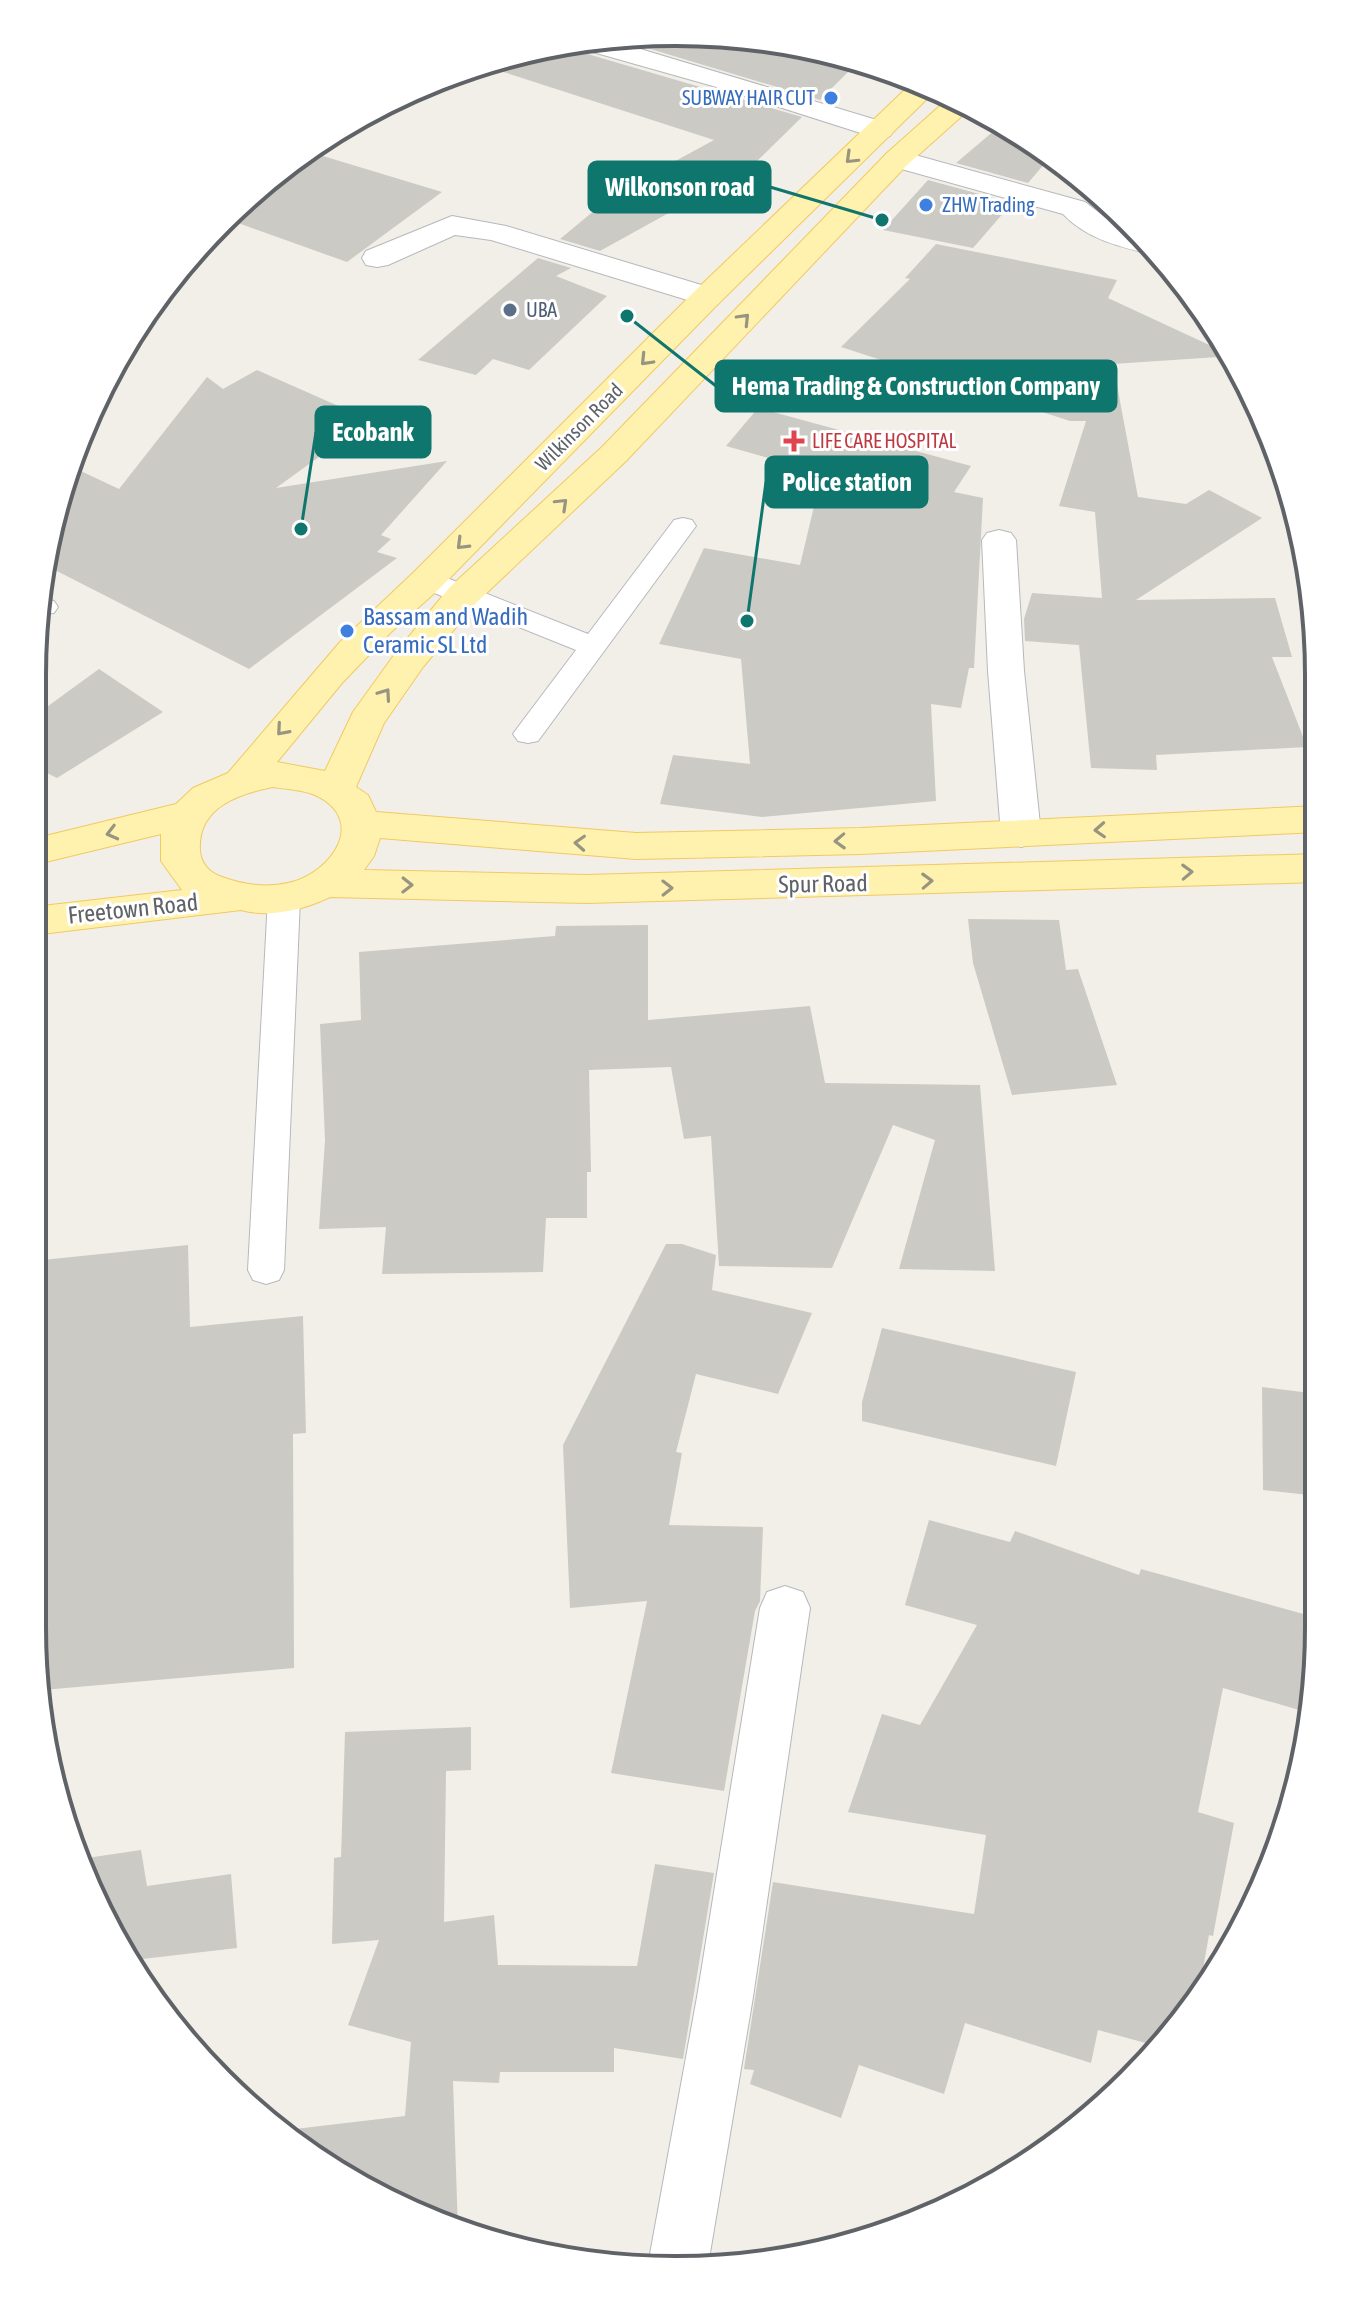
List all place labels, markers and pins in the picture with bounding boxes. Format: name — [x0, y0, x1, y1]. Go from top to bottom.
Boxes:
place label: SUBWAY HAIR CUT — [682, 86, 815, 109]
marker: SUBWAY HAIR CUT — [822, 89, 840, 107]
callout: Wilkonson road — [589, 162, 770, 212]
place label: ZHW Trading — [942, 193, 1035, 216]
marker: ZHW Trading — [917, 196, 935, 214]
place label: UBA — [526, 298, 557, 321]
marker: UBA — [501, 301, 519, 319]
callout: Hema Trading & Construction Company — [716, 361, 1116, 411]
callout: Ecobank — [316, 407, 430, 457]
place label: LIFE CARE HOSPITAL — [812, 429, 957, 452]
marker: LIFE CARE HOSPITAL — [783, 430, 805, 452]
callout: Police station — [766, 457, 927, 507]
place label: Bassam and Wadih Ceramic SL Ltd — [363, 603, 528, 658]
marker: Bassam and Wadih Ceramic SL Ltd — [338, 622, 356, 640]

